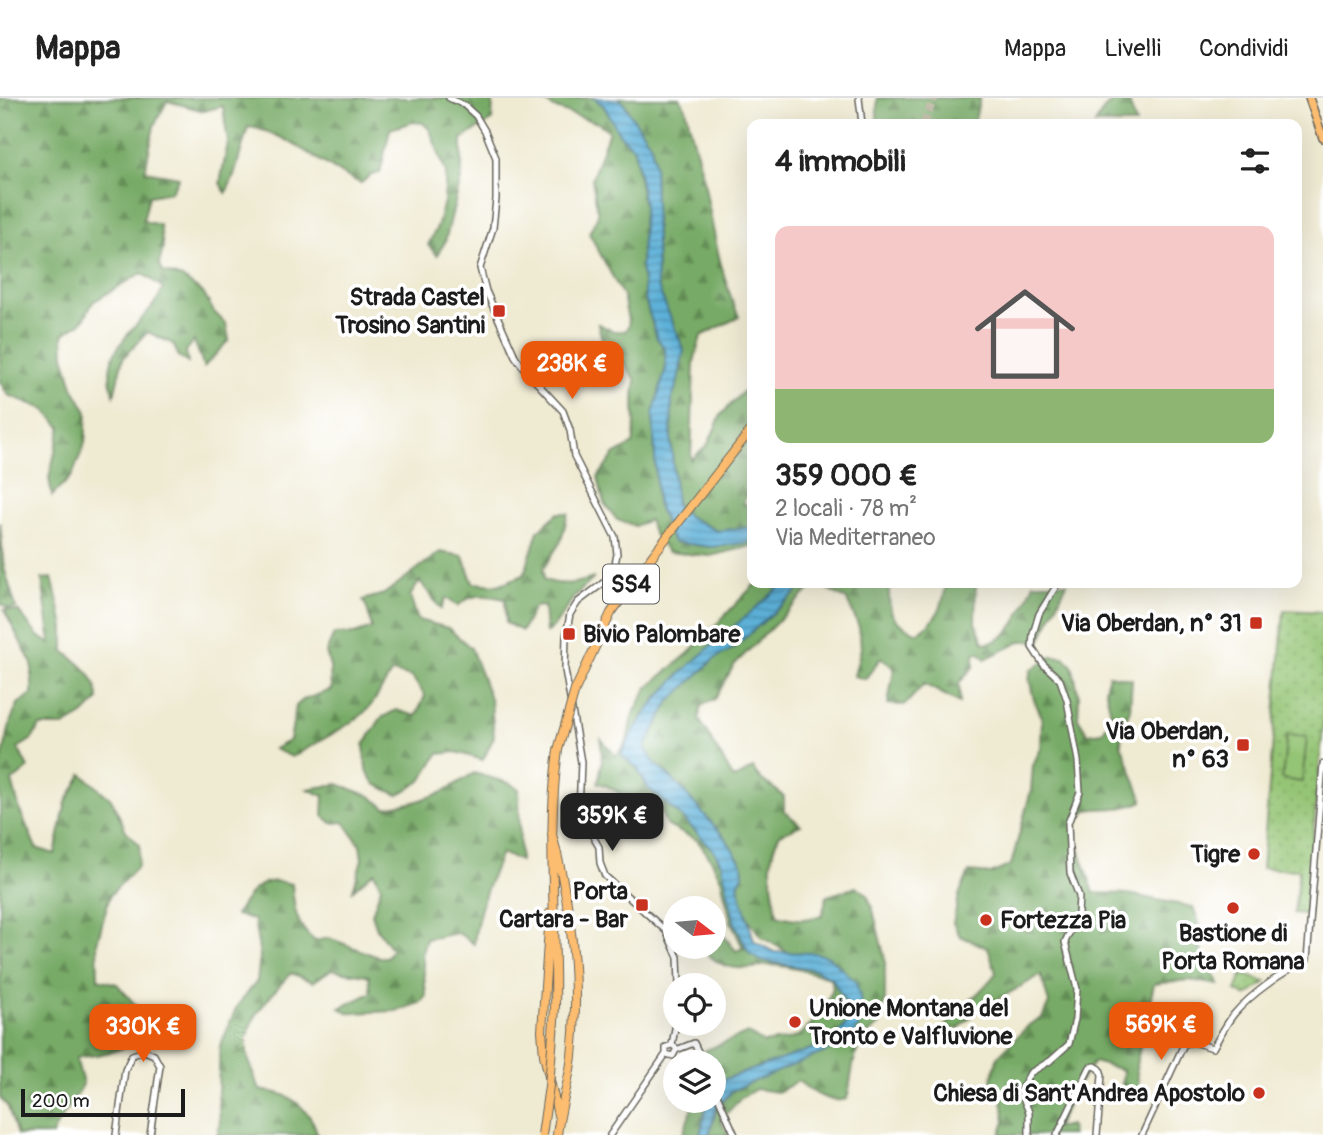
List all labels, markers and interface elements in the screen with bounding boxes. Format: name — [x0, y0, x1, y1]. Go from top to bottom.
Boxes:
text: Mappa — [35, 28, 121, 69]
text: Mappa — [1004, 34, 1066, 63]
text: Livelli — [1104, 34, 1161, 63]
text: Condividi — [1199, 34, 1288, 63]
icon: filters — [1236, 142, 1274, 180]
text: 4 immobili — [775, 143, 905, 180]
icon: home — [962, 271, 1088, 397]
place label: Strada Castel Trosino Santini — [334, 283, 485, 340]
marker: Strada Castel Trosino Santini — [491, 303, 507, 319]
pin: 238K € — [515, 342, 629, 401]
text: 238K € — [537, 349, 607, 378]
text: 359 000 € — [775, 457, 918, 494]
text: 2 locali · 78 m² — [775, 494, 917, 523]
text: Via Mediterraneo — [775, 523, 936, 552]
road number: SS4 — [603, 564, 659, 604]
place label: Via Oberdan, n° 31 — [1061, 609, 1242, 638]
marker: Via Oberdan, n° 31 — [1248, 615, 1264, 631]
place label: Bivio Palombare — [583, 620, 741, 649]
marker: Bivio Palombare — [561, 626, 577, 642]
place label: Via Oberdan, n° 63 — [1105, 717, 1229, 774]
marker: Via Oberdan, n° 63 — [1235, 737, 1251, 753]
pin: 359K € — [555, 794, 669, 853]
text: 359K € — [576, 801, 648, 830]
place label: Tigre — [1189, 840, 1241, 869]
marker: Tigre — [1246, 846, 1262, 862]
place label: Porta Cartara - Bar — [499, 877, 628, 934]
north arrow — [663, 896, 726, 959]
map controls — [663, 896, 726, 1113]
marker: Porta Cartara - Bar — [634, 897, 650, 913]
marker: Bastione di Porta Romana — [1225, 900, 1241, 916]
place label: Fortezza Pia — [1000, 906, 1126, 935]
marker: Fortezza Pia — [978, 912, 994, 928]
place label: Bastione di Porta Romana — [1161, 919, 1305, 976]
button: locate — [663, 973, 726, 1036]
place label: Unione Montana del Tronto e Valfluvione — [808, 994, 1014, 1051]
pin: 569K € — [1104, 1002, 1218, 1062]
pin: 330K € — [86, 1004, 200, 1064]
text: 569K € — [1125, 1010, 1197, 1039]
text: 330K € — [105, 1012, 181, 1041]
marker: Unione Montana del Tronto e Valfluvione — [787, 1014, 803, 1030]
button: layers — [663, 1050, 726, 1113]
place label: Chiesa di Sant'Andrea Apostolo — [933, 1079, 1245, 1108]
marker: Chiesa di Sant'Andrea Apostolo — [1251, 1085, 1267, 1101]
scale bar — [21, 1086, 186, 1118]
text: 200 m — [32, 1089, 90, 1113]

